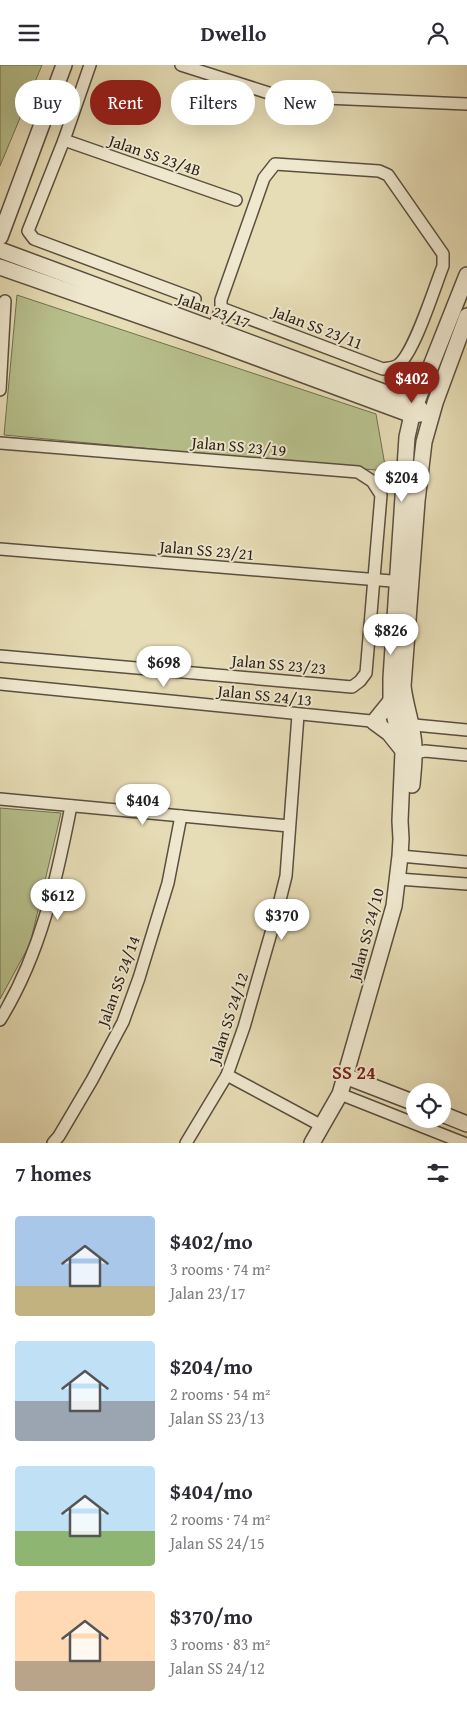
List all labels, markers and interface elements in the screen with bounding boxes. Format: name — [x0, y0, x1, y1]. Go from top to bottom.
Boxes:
text: Dwello — [201, 17, 266, 49]
icon: menu — [15, 19, 43, 47]
icon: person — [424, 19, 452, 47]
chip: Buy — [15, 80, 80, 125]
chip: Rent — [90, 80, 161, 125]
chip: Filters — [171, 80, 255, 125]
chip: New — [265, 80, 334, 125]
street label: Jalan SS 23/4B — [104, 127, 204, 182]
street label: Jalan 23/17 — [173, 285, 254, 334]
street label: Jalan SS 23/11 — [268, 298, 366, 355]
pin: $402 — [382, 361, 442, 404]
text: $402 — [395, 366, 429, 390]
street label: Jalan SS 23/19 — [189, 430, 287, 462]
pin: $204 — [372, 461, 432, 503]
text: $204 — [385, 465, 419, 489]
street label: Jalan SS 23/21 — [157, 534, 255, 566]
pin: $826 — [361, 613, 421, 656]
text: $826 — [374, 618, 408, 642]
pin: $698 — [134, 645, 194, 688]
street label: Jalan SS 23/23 — [229, 648, 327, 680]
text: $698 — [147, 650, 181, 674]
street label: Jalan SS 24/13 — [215, 678, 313, 712]
pin: $404 — [113, 783, 173, 826]
text: $404 — [126, 788, 160, 812]
pin: $612 — [28, 879, 88, 921]
text: $612 — [41, 883, 75, 907]
street label: Jalan SS 24/10 — [342, 885, 390, 985]
pin: $370 — [252, 899, 312, 941]
text: $370 — [265, 903, 299, 927]
street label: Jalan SS 24/14 — [90, 932, 146, 1031]
street label: Jalan SS 24/12 — [201, 969, 254, 1069]
district label: SS 24 — [332, 1058, 376, 1086]
map controls — [406, 1083, 451, 1128]
button: locate — [406, 1083, 451, 1128]
text: 7 homes — [15, 1158, 91, 1189]
icon: filters — [424, 1159, 452, 1187]
text: $402/mo — [170, 1226, 253, 1257]
icon: home — [55, 1236, 115, 1296]
text: 3 rooms · 74 m² — [170, 1257, 270, 1281]
text: Jalan 23/17 — [170, 1281, 246, 1305]
text: $204/mo — [170, 1351, 253, 1382]
icon: home — [55, 1361, 115, 1421]
text: 2 rooms · 54 m² — [170, 1382, 270, 1406]
text: Jalan SS 23/13 — [170, 1406, 265, 1430]
text: $404/mo — [170, 1476, 253, 1507]
icon: home — [55, 1486, 115, 1546]
text: 2 rooms · 74 m² — [170, 1507, 270, 1531]
text: Jalan SS 24/15 — [170, 1531, 265, 1555]
text: $370/mo — [170, 1601, 253, 1632]
icon: home — [55, 1611, 115, 1671]
text: 3 rooms · 83 m² — [170, 1632, 270, 1656]
text: Jalan SS 24/12 — [170, 1656, 265, 1680]

